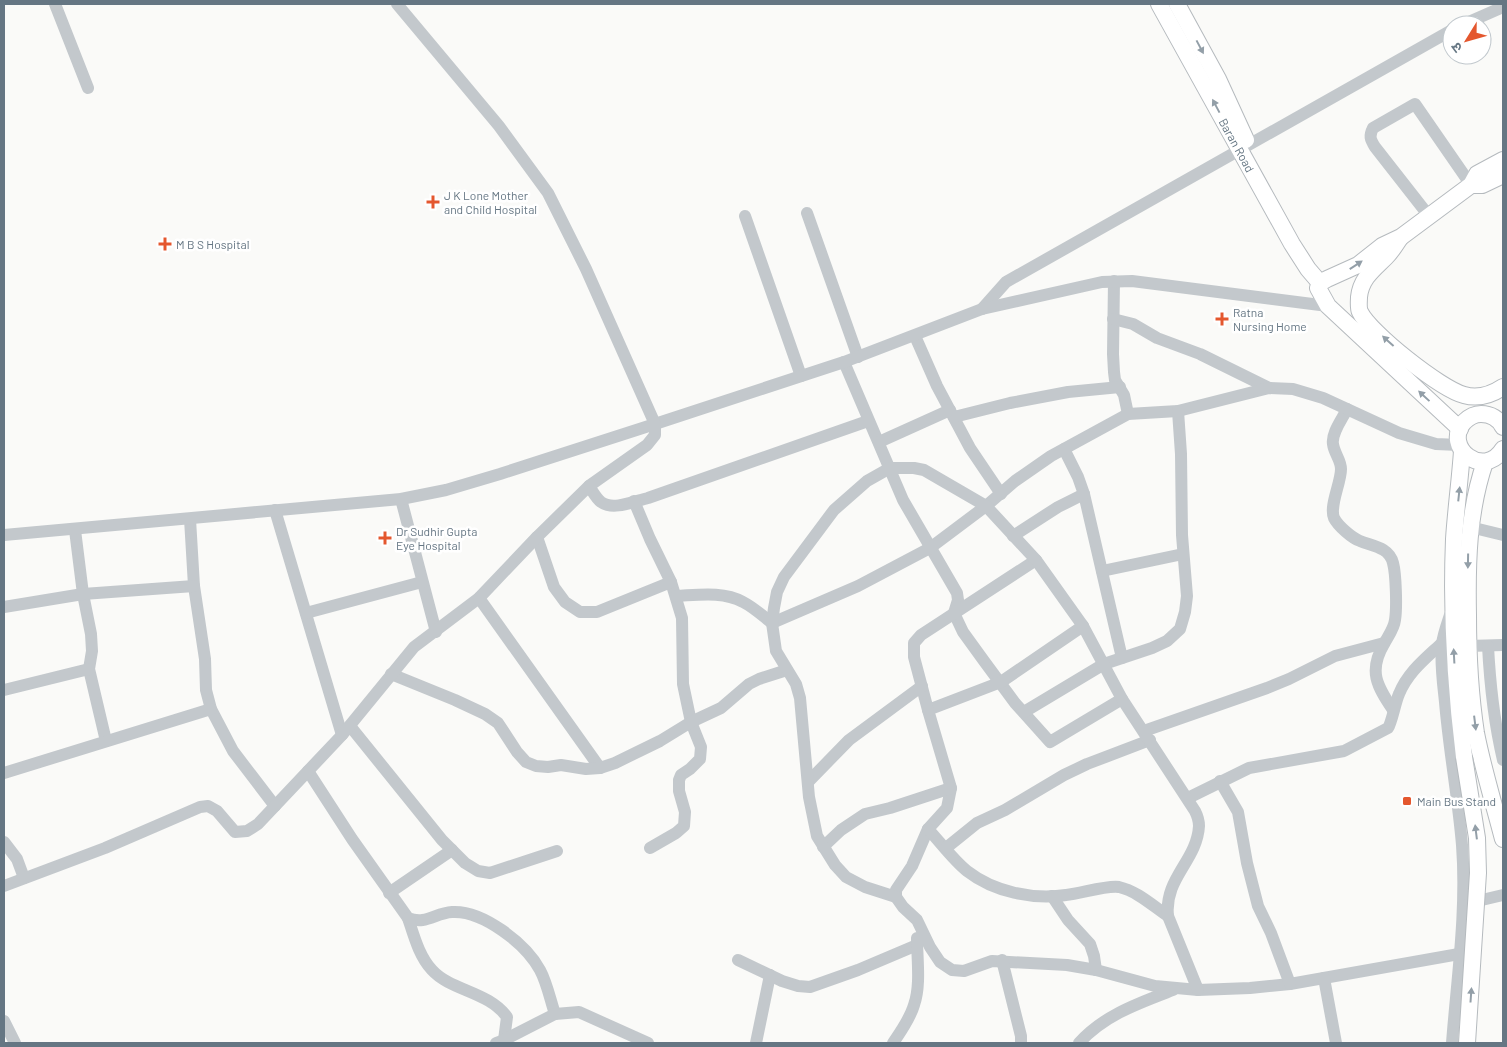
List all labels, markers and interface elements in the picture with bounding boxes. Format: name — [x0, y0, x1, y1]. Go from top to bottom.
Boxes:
north arrow — [1442, 15, 1492, 65]
one-way arrow — [1196, 39, 1204, 54]
text: उ — [1446, 39, 1465, 57]
one-way arrow — [1212, 99, 1220, 113]
street label: Baran Road — [1216, 116, 1258, 174]
place label: J K Lone Mother and Child Hospital — [444, 188, 537, 216]
marker: J K Lone Mother and Child Hospital — [426, 195, 440, 209]
marker: M B S Hospital — [158, 237, 172, 251]
place label: M B S Hospital — [176, 237, 249, 251]
one-way arrow — [1349, 260, 1363, 270]
place label: Ratna Nursing Home — [1233, 305, 1307, 333]
marker: Ratna Nursing Home — [1215, 312, 1229, 326]
one-way arrow — [1382, 335, 1394, 347]
one-way arrow — [1418, 390, 1430, 402]
one-way arrow — [1455, 486, 1463, 502]
place label: Dr Sudhir Gupta Eye Hospital — [396, 524, 477, 552]
marker: Dr Sudhir Gupta Eye Hospital — [378, 531, 392, 545]
one-way arrow — [1464, 553, 1472, 569]
one-way arrow — [1450, 648, 1458, 664]
one-way arrow — [1471, 716, 1479, 732]
place label: Main Bus Stand — [1417, 794, 1496, 808]
marker: Main Bus Stand — [1401, 795, 1413, 807]
one-way arrow — [1472, 824, 1480, 840]
one-way arrow — [1467, 986, 1475, 1002]

